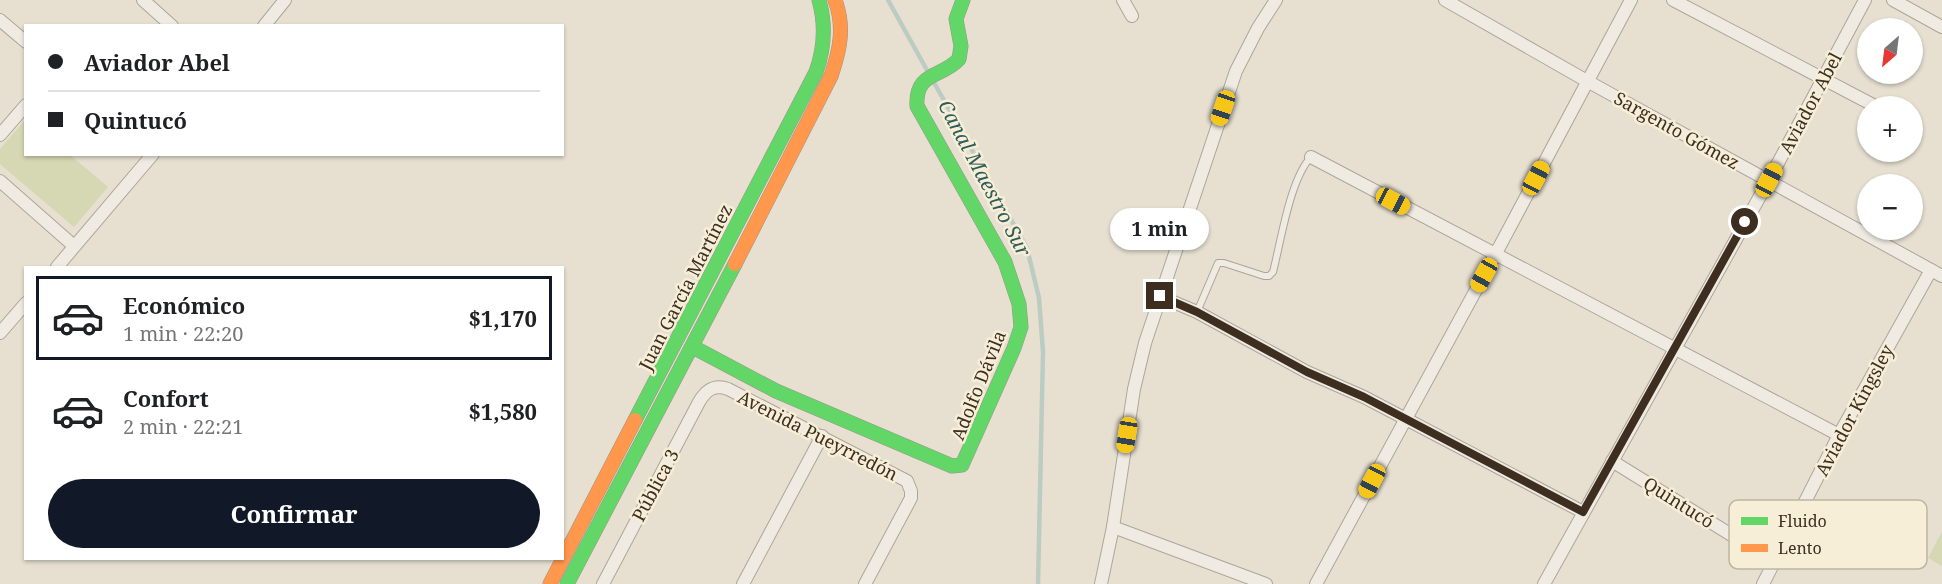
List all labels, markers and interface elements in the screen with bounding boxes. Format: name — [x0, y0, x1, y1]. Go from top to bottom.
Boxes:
north arrow — [1857, 18, 1923, 84]
map controls — [1857, 18, 1923, 240]
text: Aviador Abel — [84, 47, 230, 77]
street label: Aviador Abel — [1773, 48, 1847, 158]
street label: Sargento Gómez — [1610, 86, 1744, 174]
car — [1209, 88, 1237, 128]
water label: Canal Maestro Sur — [932, 95, 1038, 262]
button: + — [1857, 96, 1923, 162]
text: Quintucó — [84, 105, 187, 135]
car — [1520, 158, 1552, 198]
car — [1753, 160, 1785, 200]
button: − — [1857, 174, 1923, 240]
car — [1373, 185, 1413, 217]
street label: Juan García Martínez — [632, 200, 737, 375]
route start — [1731, 208, 1758, 235]
callout: 1 min — [1110, 209, 1210, 251]
text: 1 min — [1131, 215, 1188, 242]
car — [1467, 255, 1501, 295]
route end — [1146, 282, 1173, 309]
text: Económico — [123, 290, 245, 320]
icon: car — [51, 291, 105, 345]
text: $1,170 — [468, 303, 537, 333]
text: 1 min · 22:20 — [123, 320, 243, 347]
street label: Adolfo Dávila — [945, 327, 1011, 443]
street label: Aviador Kingsley — [1809, 339, 1899, 480]
text: Confort — [123, 383, 209, 413]
icon: car — [51, 384, 105, 438]
street label: Avenida Pueyrredón — [734, 384, 902, 486]
text: $1,580 — [468, 396, 537, 426]
text: 2 min · 22:21 — [123, 413, 243, 440]
car — [1115, 416, 1139, 454]
street label: Pública 3 — [626, 445, 684, 525]
car — [1356, 461, 1388, 501]
street label: Quintucó — [1639, 471, 1719, 533]
button: Confirmar — [48, 479, 540, 548]
legend — [1729, 500, 1927, 569]
text: Fluido — [1778, 510, 1827, 532]
text: Lento — [1778, 537, 1822, 559]

